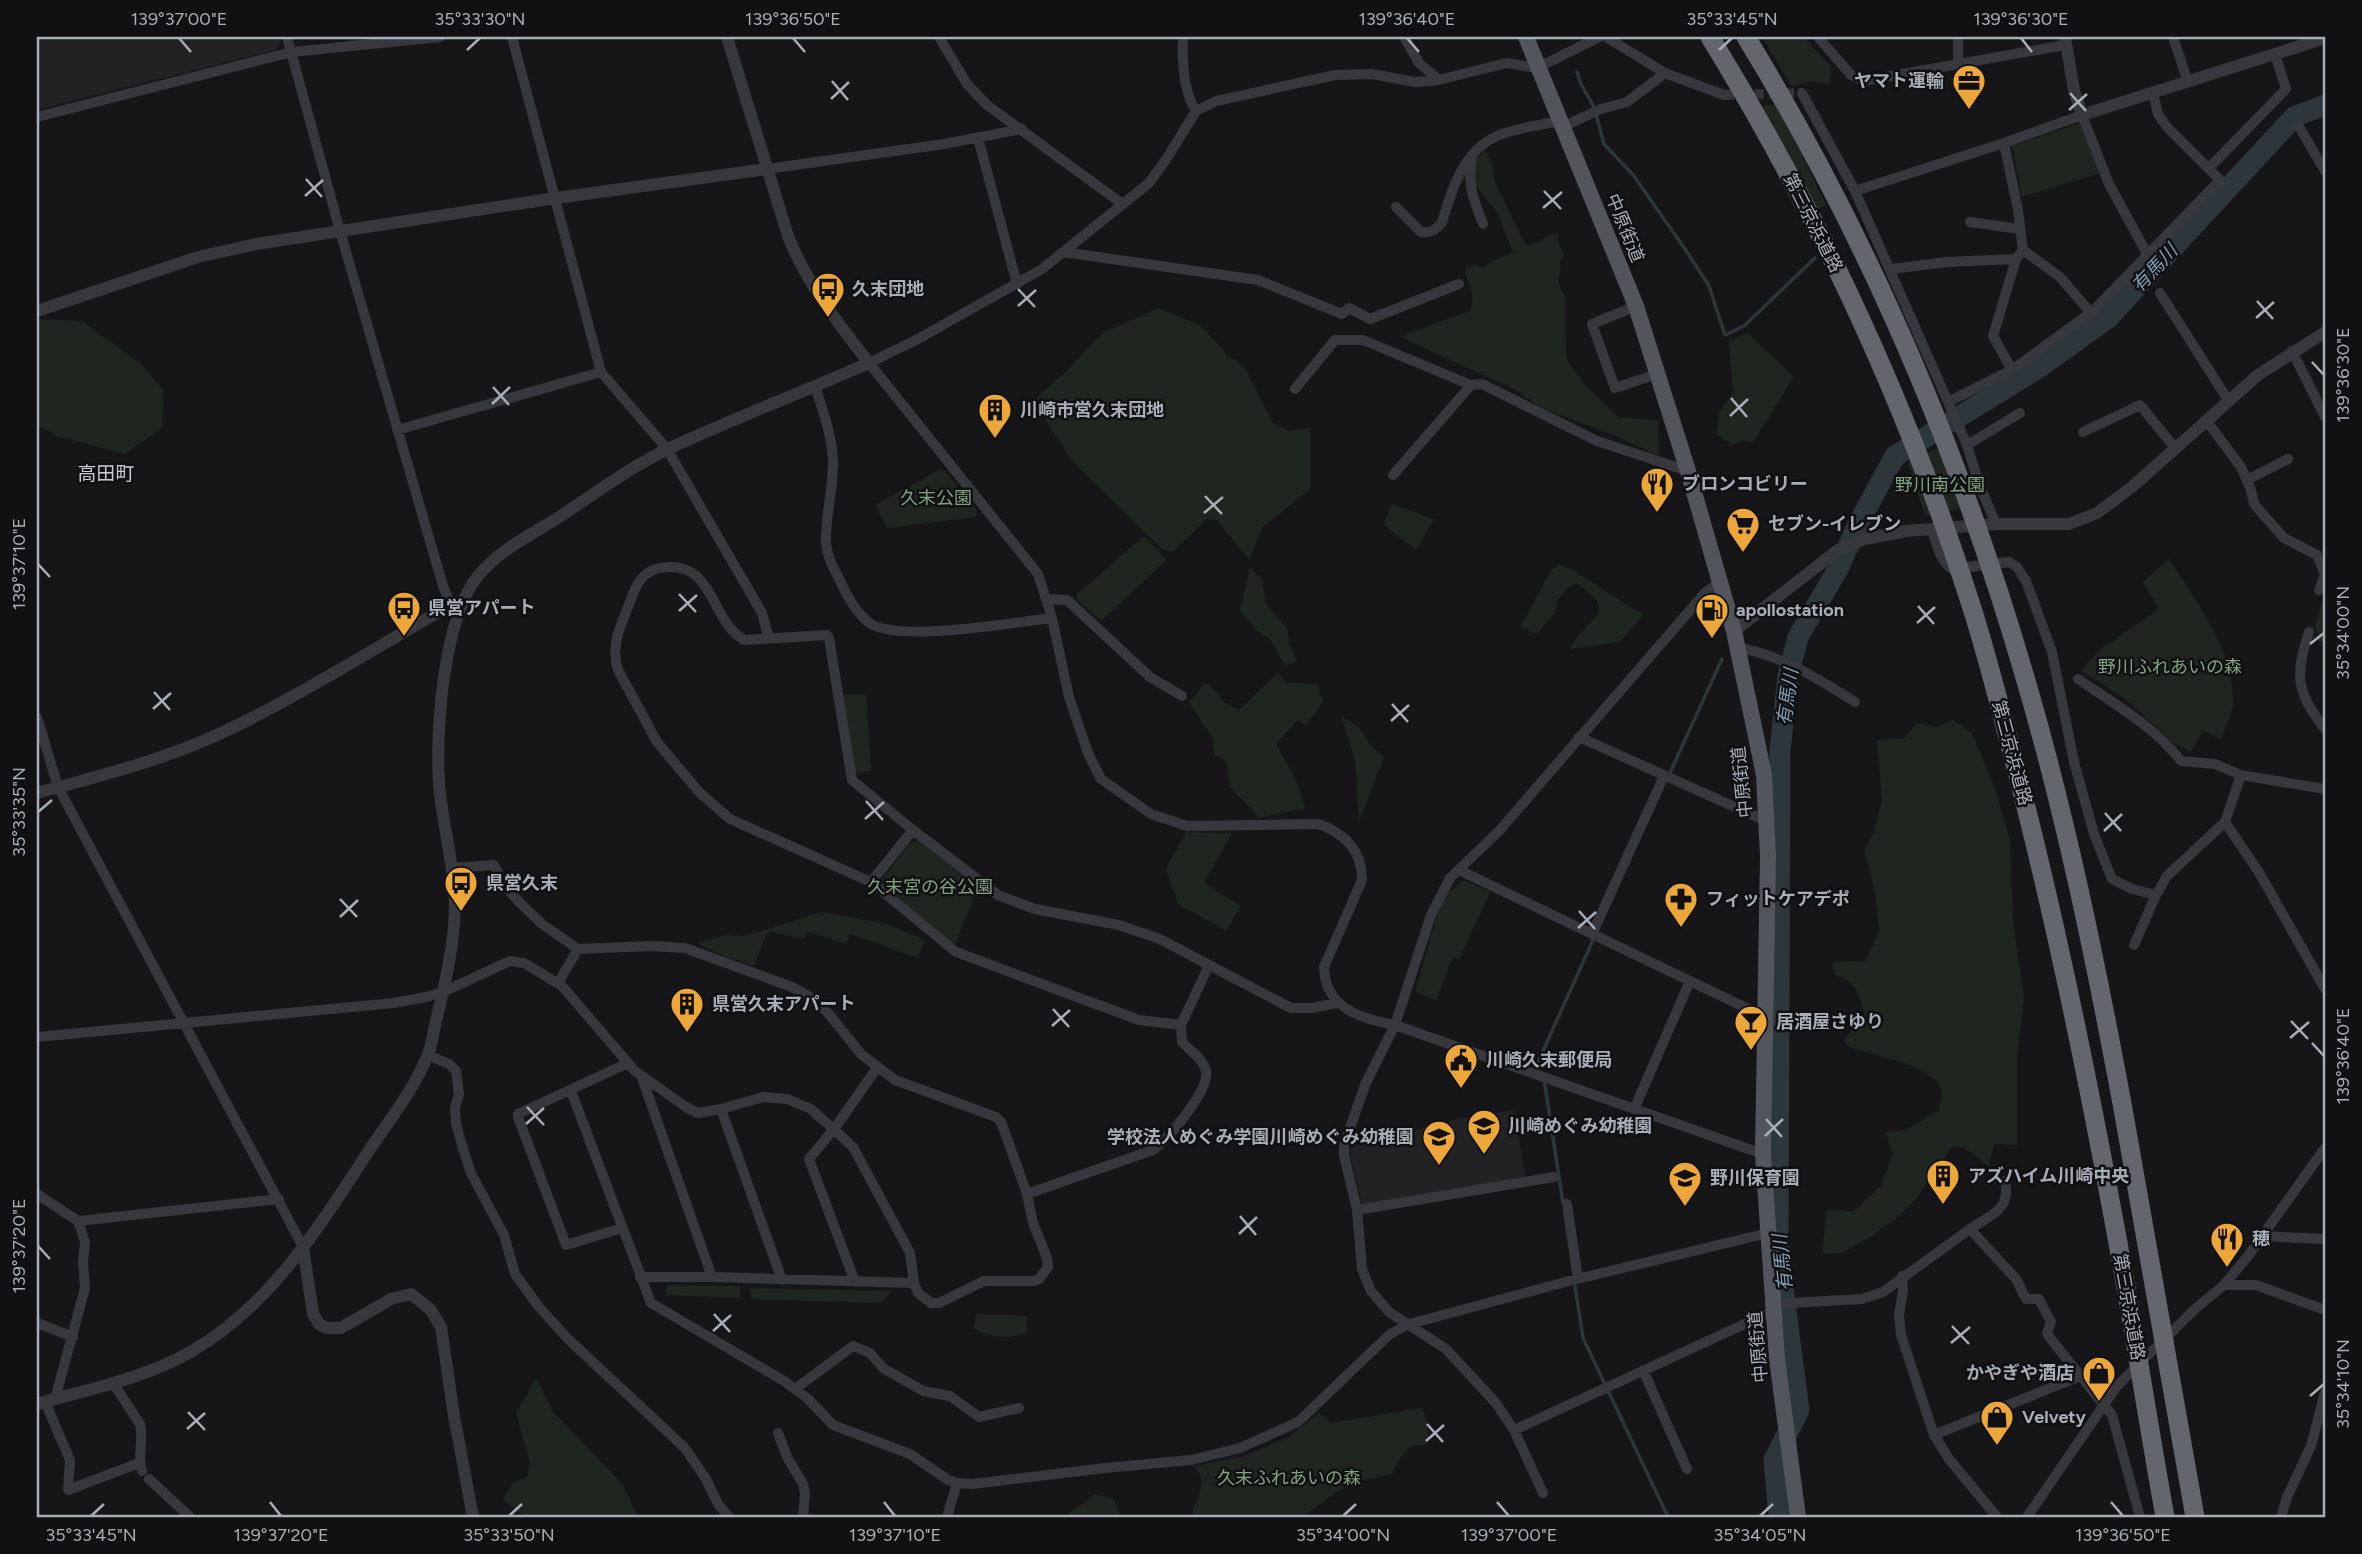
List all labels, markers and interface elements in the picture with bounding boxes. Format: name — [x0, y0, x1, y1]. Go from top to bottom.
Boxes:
text: 139°37'00"E — [131, 8, 227, 30]
text: 35°33'30"N — [435, 8, 526, 30]
text: 139°36'50"E — [745, 8, 841, 30]
text: 139°36'40"E — [1359, 8, 1455, 30]
text: 35°33'45"N — [1686, 8, 1778, 30]
text: 139°36'30"E — [1973, 8, 2069, 30]
office icon: ヤマト運輸 — [1950, 62, 1988, 111]
place label: ヤマト運輸 — [1854, 70, 1944, 92]
street label: 第三京浜道路 — [1779, 170, 1847, 276]
street label: 中原街道 — [1601, 191, 1649, 265]
water label: 有馬川 — [2127, 238, 2184, 297]
bus stop icon: 久末団地 — [809, 270, 847, 319]
place label: 久末団地 — [852, 278, 924, 300]
text: 139°36'30"E — [2332, 327, 2354, 423]
building icon: 川崎市営久末団地 — [976, 391, 1014, 440]
place label: 川崎市営久末団地 — [1020, 399, 1164, 421]
district label: 高田町 — [77, 462, 135, 485]
restaurant icon: ブロンコビリー — [1638, 465, 1676, 514]
place label: ブロンコビリー — [1682, 473, 1808, 495]
park label: 野川南公園 — [1895, 474, 1985, 496]
park label: 久末公園 — [900, 487, 972, 509]
supermarket icon: セブン-イレブン — [1724, 505, 1762, 554]
place label: セブン-イレブン — [1768, 513, 1901, 535]
text: 139°37'10"E — [8, 518, 30, 610]
text: 35°34'00"N — [2332, 586, 2354, 680]
bus stop icon: 県営アパート — [385, 589, 423, 638]
fuel station icon: apollostation — [1693, 591, 1731, 640]
place label: 県営アパート — [428, 597, 536, 619]
place label: apollostation — [1736, 599, 1844, 621]
park label: 野川ふれあいの森 — [2098, 656, 2242, 678]
water label: 有馬川 — [1772, 665, 1803, 727]
street label: 第三京浜道路 — [1987, 698, 2037, 808]
street label: 中原街道 — [1727, 745, 1757, 819]
text: 35°33'35"N — [8, 767, 30, 857]
bus stop icon: 県営久末 — [442, 864, 480, 913]
place label: 県営久末 — [486, 872, 558, 894]
park label: 久末宮の谷公園 — [867, 876, 993, 898]
pharmacy icon: フィットケアデポ — [1662, 880, 1700, 929]
place label: フィットケアデポ — [1706, 888, 1850, 910]
building icon: 県営久末アパート — [668, 985, 706, 1034]
place label: 県営久末アパート — [712, 993, 856, 1015]
bar icon: 居酒屋さゆり — [1732, 1003, 1770, 1052]
text: 139°36'40"E — [2332, 1008, 2354, 1104]
place label: 居酒屋さゆり — [1776, 1011, 1884, 1033]
public building icon: 川崎久末郵便局 — [1442, 1041, 1480, 1090]
place label: 川崎久末郵便局 — [1486, 1049, 1612, 1071]
school or university icon: 川崎めぐみ幼稚園 — [1465, 1107, 1503, 1156]
place label: 川崎めぐみ幼稚園 — [1508, 1115, 1653, 1137]
school or university icon: 学校法人めぐみ学園川崎めぐみ幼稚園 — [1420, 1118, 1458, 1167]
place label: 学校法人めぐみ学園川崎めぐみ幼稚園 — [1107, 1126, 1414, 1148]
building icon: アズハイム川崎中央 — [1924, 1157, 1962, 1206]
school or university icon: 野川保育園 — [1666, 1159, 1704, 1208]
place label: アズハイム川崎中央 — [1968, 1165, 2129, 1187]
place label: 野川保育園 — [1710, 1167, 1800, 1189]
text: 139°37'20"E — [8, 1198, 30, 1294]
restaurant icon: 穂 — [2208, 1220, 2246, 1269]
place label: 穂 — [2252, 1228, 2270, 1250]
water label: 有馬川 — [1768, 1231, 1797, 1293]
street label: 第三京浜道路 — [2109, 1252, 2149, 1362]
street label: 中原街道 — [1744, 1310, 1772, 1384]
text: 35°34'10"N — [2332, 1339, 2354, 1429]
shop icon: かやぎや酒店 — [2080, 1354, 2118, 1403]
place label: かやぎや酒店 — [1966, 1362, 2074, 1384]
shop icon: Velvety — [1978, 1398, 2016, 1447]
place label: Velvety — [2022, 1406, 2087, 1428]
park label: 久末ふれあいの森 — [1217, 1467, 1361, 1489]
text: 35°33'45"N — [45, 1524, 137, 1546]
text: 139°37'20"E — [233, 1524, 329, 1546]
text: 35°33'50"N — [463, 1524, 555, 1546]
text: 139°37'10"E — [849, 1524, 941, 1546]
text: 35°34'00"N — [1296, 1524, 1390, 1546]
text: 139°37'00"E — [1461, 1524, 1557, 1546]
text: 35°34'05"N — [1714, 1524, 1806, 1546]
text: 139°36'50"E — [2075, 1524, 2171, 1546]

